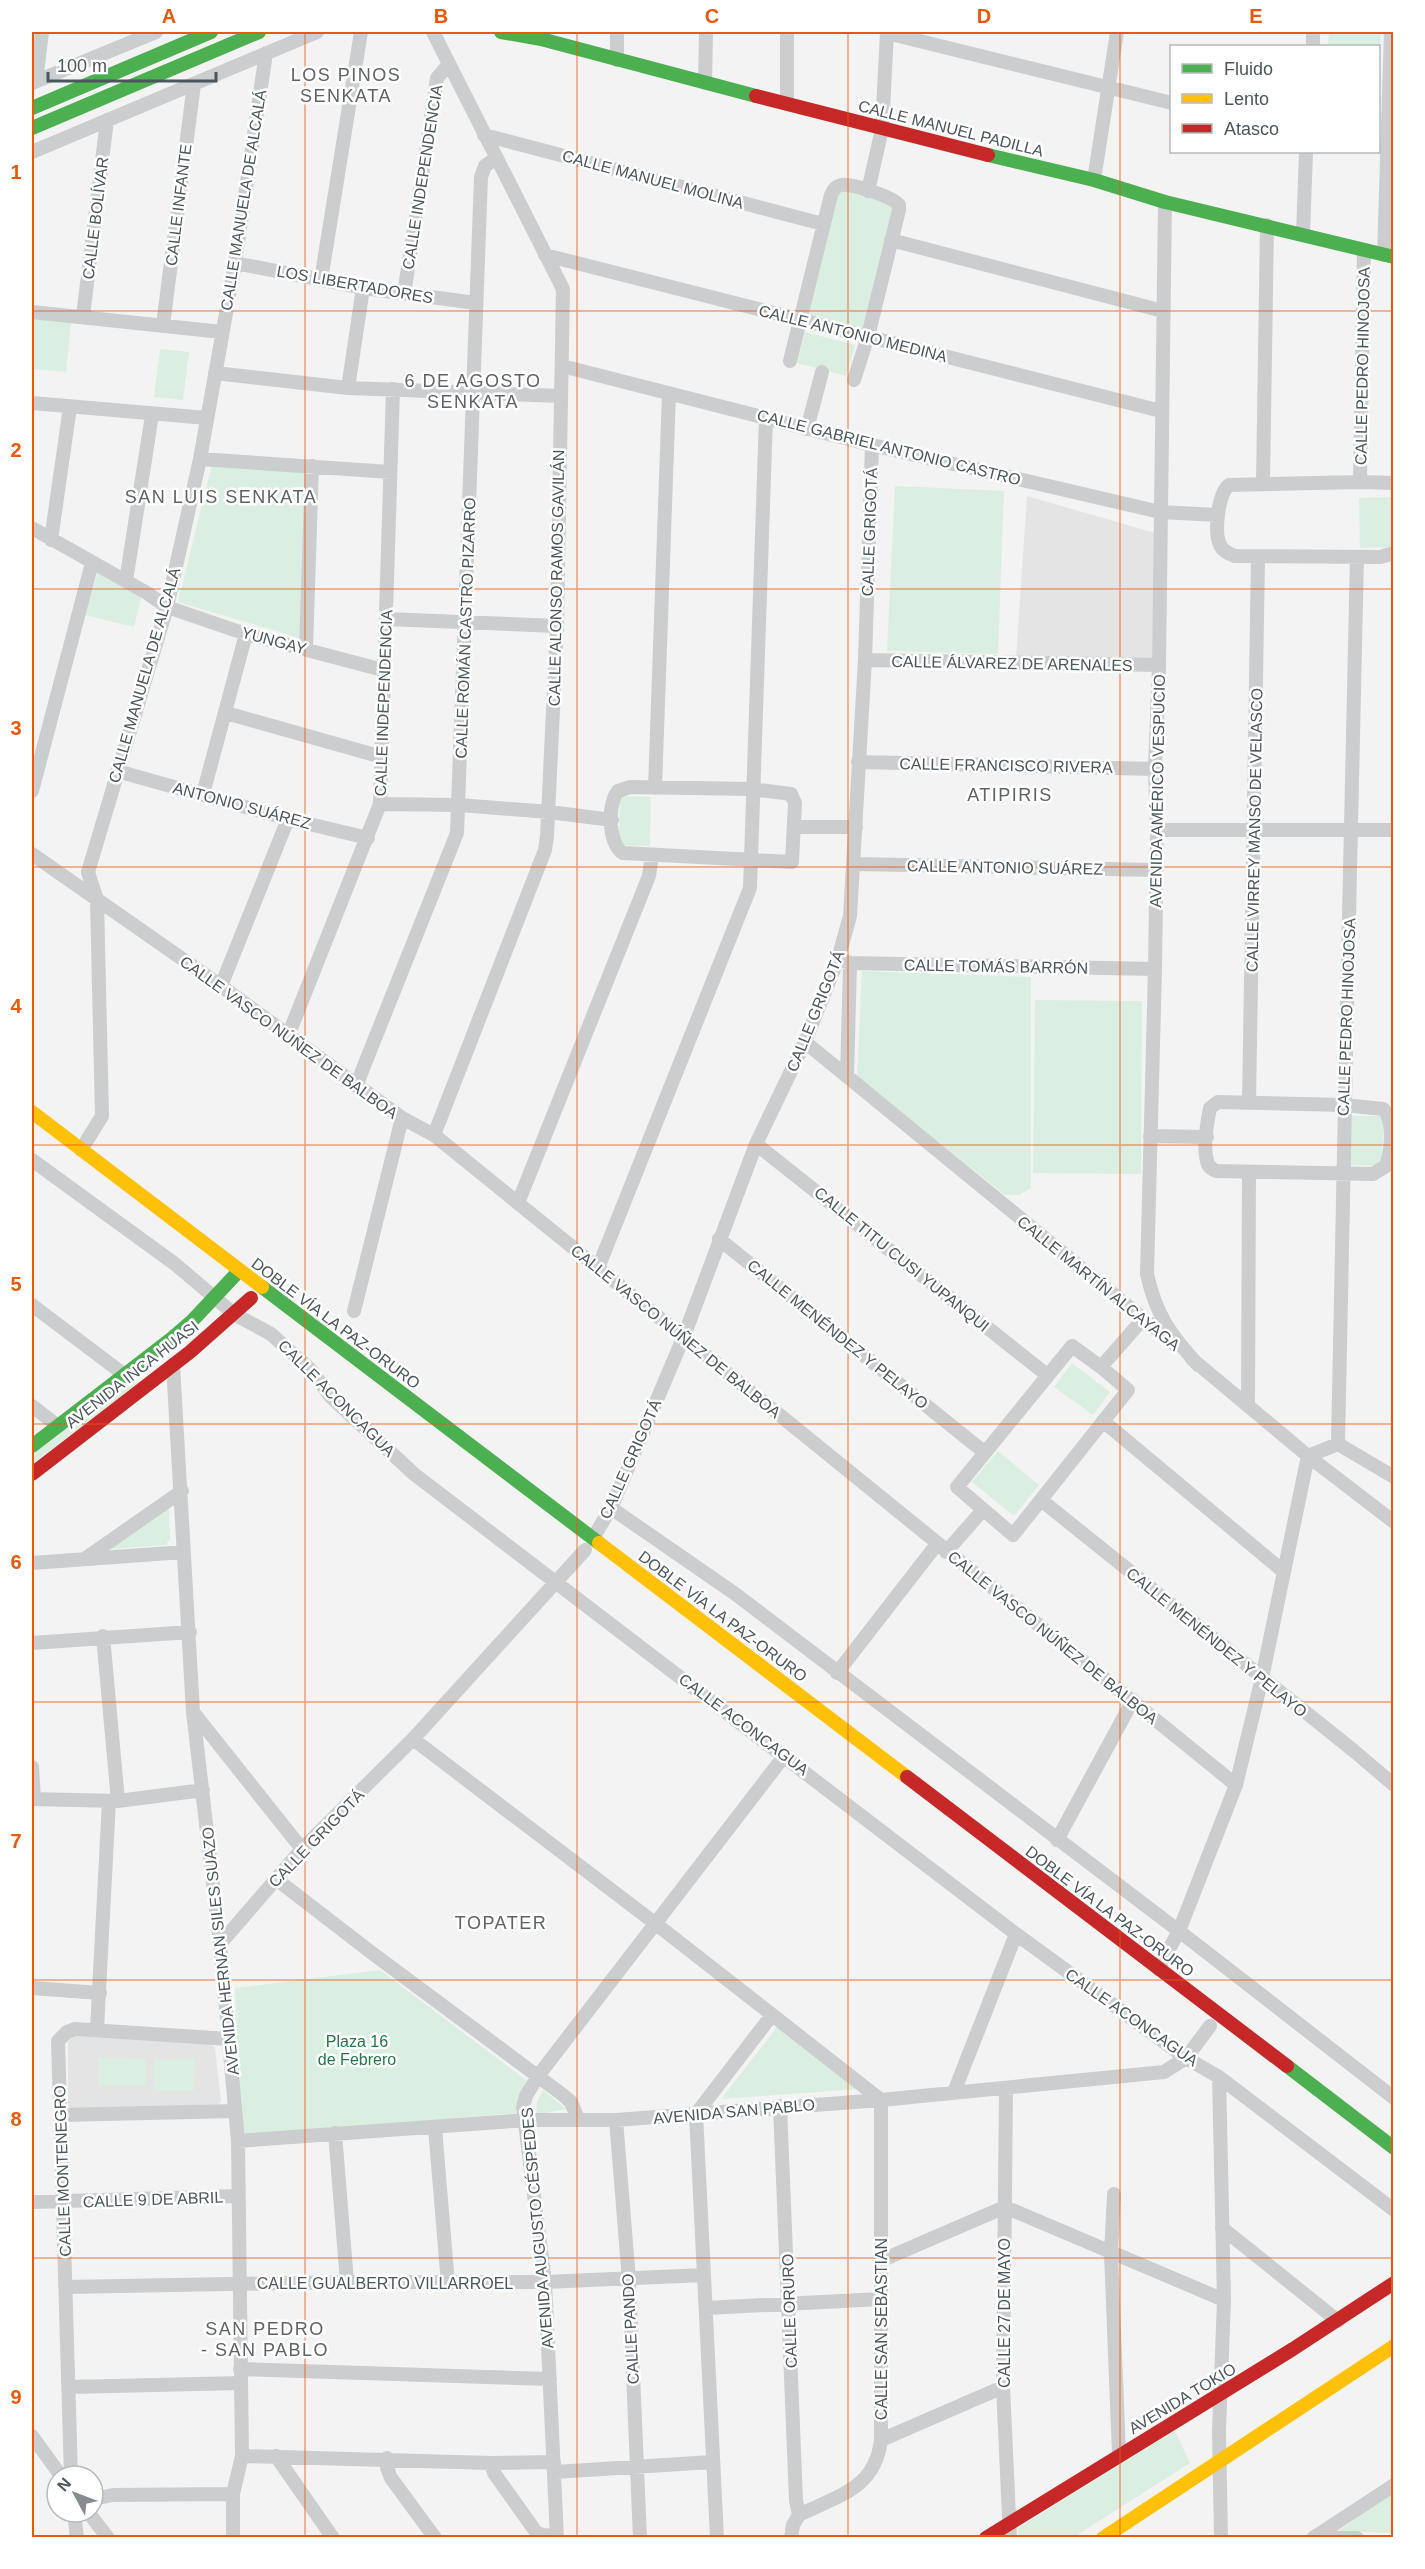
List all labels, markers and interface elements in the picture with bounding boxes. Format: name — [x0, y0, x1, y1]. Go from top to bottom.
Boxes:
text: A — [162, 5, 176, 27]
text: B — [434, 5, 448, 27]
text: C — [705, 5, 719, 27]
text: D — [977, 5, 991, 27]
text: E — [1249, 5, 1263, 27]
scale bar — [48, 45, 216, 83]
legend — [1170, 45, 1380, 153]
text: 100 m — [57, 56, 107, 76]
text: Fluido — [1224, 59, 1273, 79]
district label: LOS PINOS SENKATA — [291, 65, 401, 106]
street label: CALLE INDEPENDENCIA — [399, 83, 446, 271]
street label: CALLE MANUELA DE ALCALÁ — [217, 88, 269, 312]
text: Lento — [1224, 89, 1269, 109]
street label: CALLE MANUEL PADILLA — [857, 97, 1046, 160]
text: Atasco — [1224, 119, 1279, 139]
street label: CALLE INFANTE — [163, 143, 194, 267]
street label: CALLE MANUEL MOLINA — [560, 147, 746, 212]
street label: CALLE BOLÍVAR — [79, 156, 111, 280]
text: 1 — [10, 161, 22, 183]
street label: LOS LIBERTADORES — [275, 262, 434, 307]
street label: CALLE PEDRO HINOJOSA — [1352, 266, 1373, 465]
street label: CALLE ANTONIO MEDINA — [757, 302, 949, 365]
district label: 6 DE AGOSTO SENKATA — [404, 371, 542, 412]
street label: CALLE GABRIEL ANTONIO CASTRO — [755, 406, 1023, 489]
text: 2 — [10, 439, 22, 461]
street label: CALLE ALONSO RAMOS GAVILÁN — [545, 450, 567, 706]
street label: CALLE GRIGOTÁ — [858, 467, 880, 597]
district label: SAN LUIS SENKATA — [125, 487, 317, 507]
street label: CALLE ROMÁN CASTRO PIZARRO — [451, 497, 479, 759]
street label: CALLE MANUELA DE ALCALÁ — [105, 565, 184, 785]
street label: CALLE INDEPENDENCIA — [372, 609, 395, 797]
street label: YUNGAY — [240, 624, 308, 657]
street label: CALLE ÁLVAREZ DE ARENALES — [891, 652, 1133, 674]
street label: AVENIDA AMÉRICO VESPUCIO — [1146, 674, 1168, 908]
street label: CALLE VIRREY MANSO DE VELASCO — [1244, 688, 1265, 972]
text: 3 — [10, 717, 22, 739]
street label: CALLE FRANCISCO RIVERA — [899, 755, 1113, 776]
street label: ANTONIO SUÁREZ — [171, 778, 313, 832]
district label: ATIPIRIS — [967, 785, 1053, 805]
street label: CALLE ANTONIO SUÁREZ — [907, 856, 1103, 878]
street label: CALLE PEDRO HINOJOSA — [1335, 917, 1358, 1116]
street label: CALLE GRIGOTÁ — [783, 948, 848, 1074]
street label: CALLE VASCO NÚÑEZ DE BALBOA — [177, 951, 402, 1122]
street label: CALLE TOMÁS BARRÓN — [904, 955, 1088, 977]
text: 4 — [10, 995, 22, 1017]
street label: CALLE TITU CUSI YUPANQUI — [811, 1184, 992, 1335]
street label: CALLE MARTÍN ALCAYAGA — [1014, 1212, 1184, 1354]
street label: CALLE VASCO NÚÑEZ DE BALBOA — [567, 1240, 785, 1421]
street label: DOBLE VÍA LA PAZ-ORURO — [248, 1254, 424, 1392]
street label: CALLE MENÉNDEZ Y PELAYO — [744, 1256, 932, 1412]
text: 5 — [10, 1273, 22, 1295]
street label: AVENIDA INCA HUASI — [63, 1317, 202, 1431]
street label: CALLE ACONCAGUA — [275, 1337, 399, 1460]
street label: CALLE GRIGOTÁ — [596, 1396, 665, 1522]
street label: CALLE VASCO NÚÑEZ DE BALBOA — [944, 1546, 1162, 1727]
street label: DOBLE VÍA LA PAZ-ORURO — [635, 1547, 811, 1685]
text: 6 — [10, 1551, 22, 1573]
street label: CALLE MENÉNDEZ Y PELAYO — [1123, 1564, 1311, 1720]
street label: CALLE ACONCAGUA — [676, 1670, 812, 1779]
street label: CALLE GRIGOTÁ — [265, 1785, 367, 1891]
street label: AVENIDA HERNAN SILES SUAZO — [199, 1826, 242, 2076]
text: 7 — [10, 1830, 22, 1852]
street label: DOBLE VÍA LA PAZ-ORURO — [1022, 1842, 1198, 1980]
district label: TOPATER — [455, 1913, 547, 1933]
street label: CALLE ACONCAGUA — [1062, 1965, 1201, 2070]
park label: Plaza 16 de Febrero — [318, 2033, 396, 2068]
street label: CALLE MONTENEGRO — [51, 2085, 74, 2257]
street label: AVENIDA SAN PABLO — [653, 2096, 816, 2127]
street label: AVENIDA AUGUSTO CÉSPEDES — [517, 2107, 557, 2349]
text: 8 — [10, 2108, 22, 2130]
street label: CALLE 9 DE ABRIL — [83, 2189, 224, 2210]
street label: CALLE SAN SEBASTIAN — [873, 2238, 890, 2420]
street label: CALLE 27 DE MAYO — [996, 2238, 1013, 2388]
street label: CALLE ORURO — [779, 2253, 800, 2369]
street label: CALLE PANDO — [619, 2273, 642, 2385]
street label: CALLE GUALBERTO VILLARROEL — [257, 2275, 513, 2292]
district label: SAN PEDRO - SAN PABLO — [201, 2319, 329, 2360]
street label: AVENIDA TOKIO — [1126, 2360, 1239, 2437]
text: 9 — [10, 2386, 22, 2408]
north arrow — [45, 2464, 105, 2524]
text: N — [54, 2475, 74, 2494]

